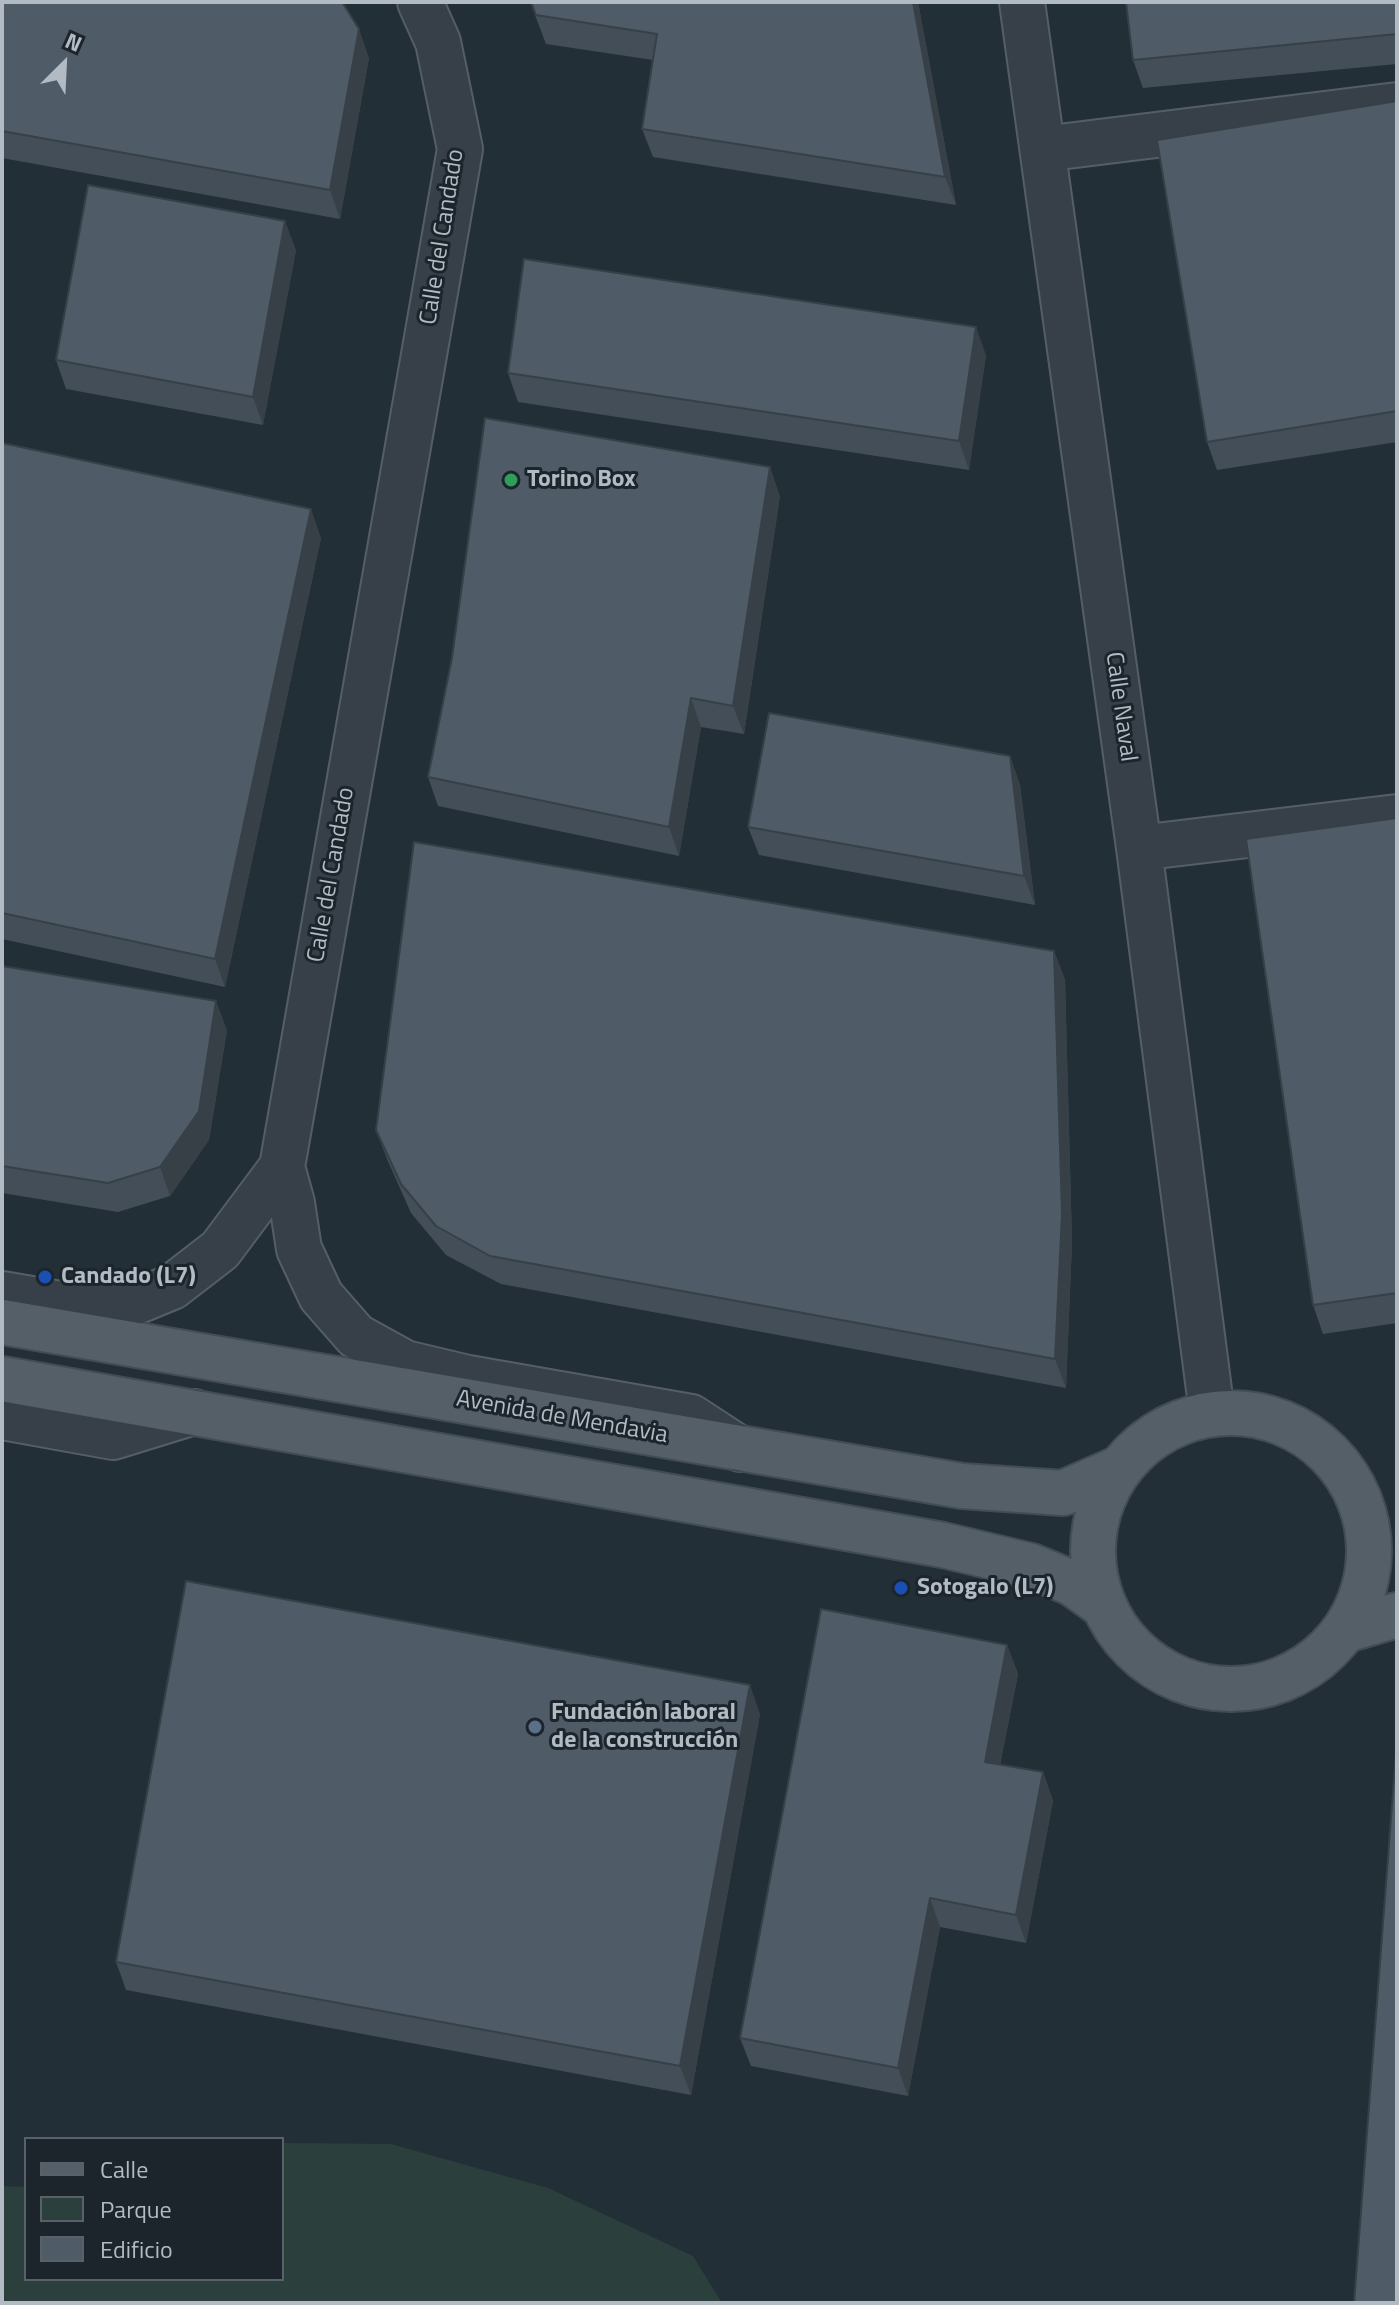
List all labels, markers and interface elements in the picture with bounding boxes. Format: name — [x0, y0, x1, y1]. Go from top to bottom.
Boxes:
text: N — [60, 23, 88, 61]
north arrow — [24, 24, 104, 104]
street label: Calle del Candado — [415, 147, 471, 327]
place label: Torino Box — [527, 466, 636, 494]
marker: Torino Box — [502, 471, 520, 489]
street label: Calle Naval — [1098, 650, 1142, 764]
street label: Calle del Candado — [302, 785, 362, 965]
place label: Candado (L7) — [61, 1263, 196, 1291]
marker: Candado (L7) — [36, 1268, 54, 1286]
street label: Avenida de Mendavia — [454, 1385, 670, 1451]
place label: Sotogalo (L7) — [917, 1574, 1053, 1602]
marker: Sotogalo (L7) — [892, 1579, 910, 1597]
place label: Fundación laboral de la construcción — [551, 1699, 738, 1755]
marker: Fundación laboral de la construcción — [526, 1718, 544, 1736]
legend — [24, 2137, 284, 2281]
text: Calle — [100, 2151, 148, 2187]
text: Parque — [100, 2191, 172, 2227]
text: Edificio — [100, 2231, 173, 2267]

